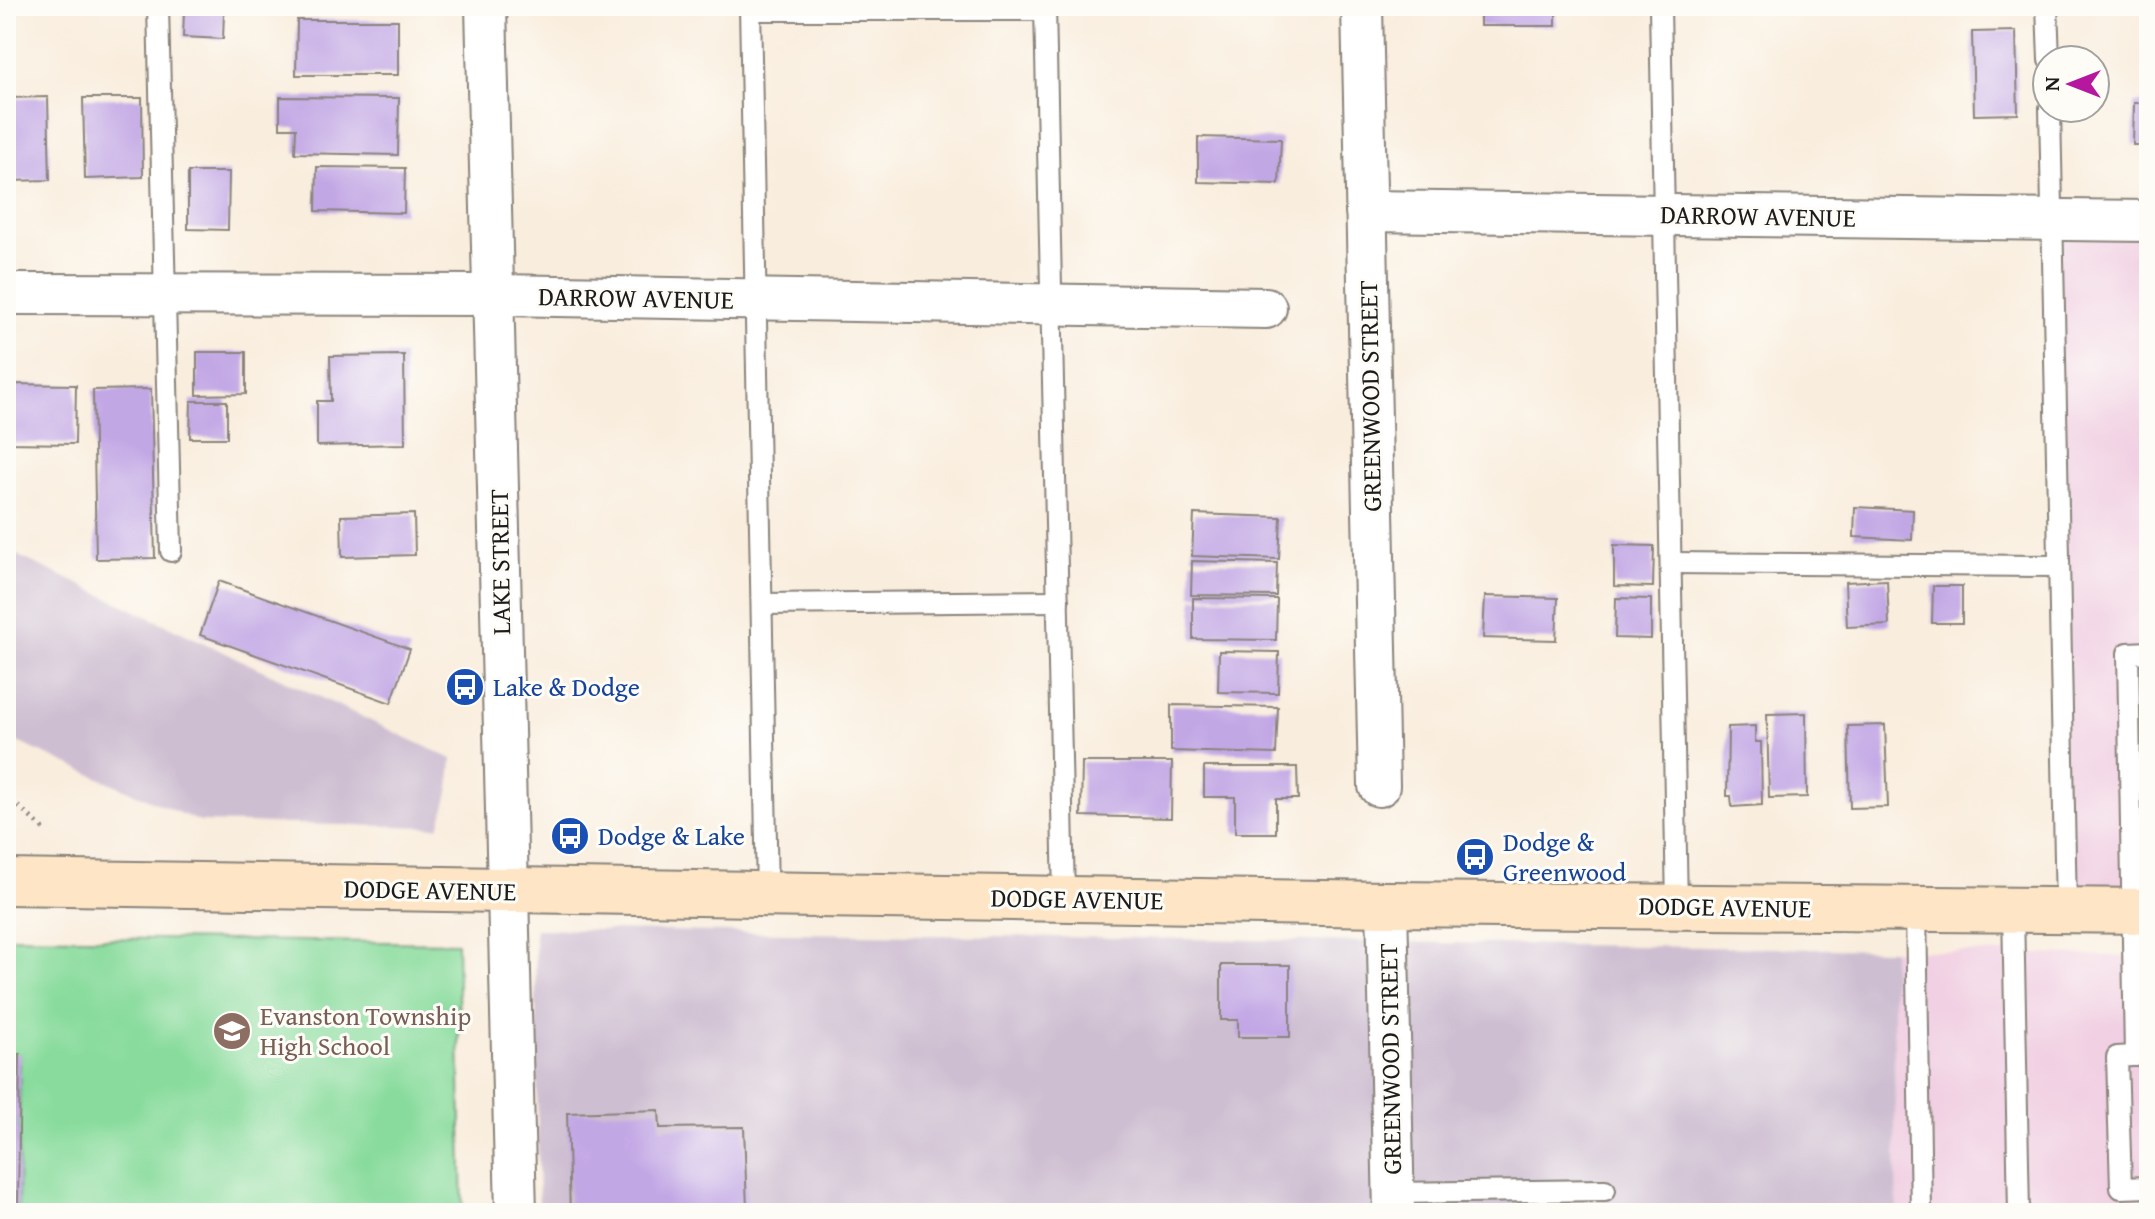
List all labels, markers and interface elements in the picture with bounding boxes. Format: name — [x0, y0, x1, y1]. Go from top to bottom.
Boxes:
north arrow — [2031, 44, 2111, 124]
text: N — [2035, 76, 2067, 91]
street label: DARROW AVENUE — [1660, 194, 1856, 237]
street label: DARROW AVENUE — [538, 276, 734, 319]
street label: GREENWOOD STREET — [1348, 280, 1391, 512]
street label: LAKE STREET — [479, 488, 520, 635]
bus stop icon: Lake & Dodge — [444, 666, 486, 708]
place label: Lake & Dodge — [493, 667, 640, 706]
bus stop icon: Dodge & Lake — [549, 815, 591, 857]
place label: Dodge & Lake — [598, 816, 745, 855]
place label: Dodge & Greenwood — [1503, 822, 1626, 891]
bus stop icon: Dodge & Greenwood — [1454, 836, 1496, 878]
street label: DODGE AVENUE — [343, 868, 517, 911]
street label: DODGE AVENUE — [990, 877, 1164, 920]
street label: DODGE AVENUE — [1638, 885, 1812, 928]
street label: GREENWOOD STREET — [1368, 943, 1411, 1175]
place label: Evanston Township High School — [260, 996, 471, 1065]
school or university icon: Evanston Township High School — [211, 1010, 253, 1052]

